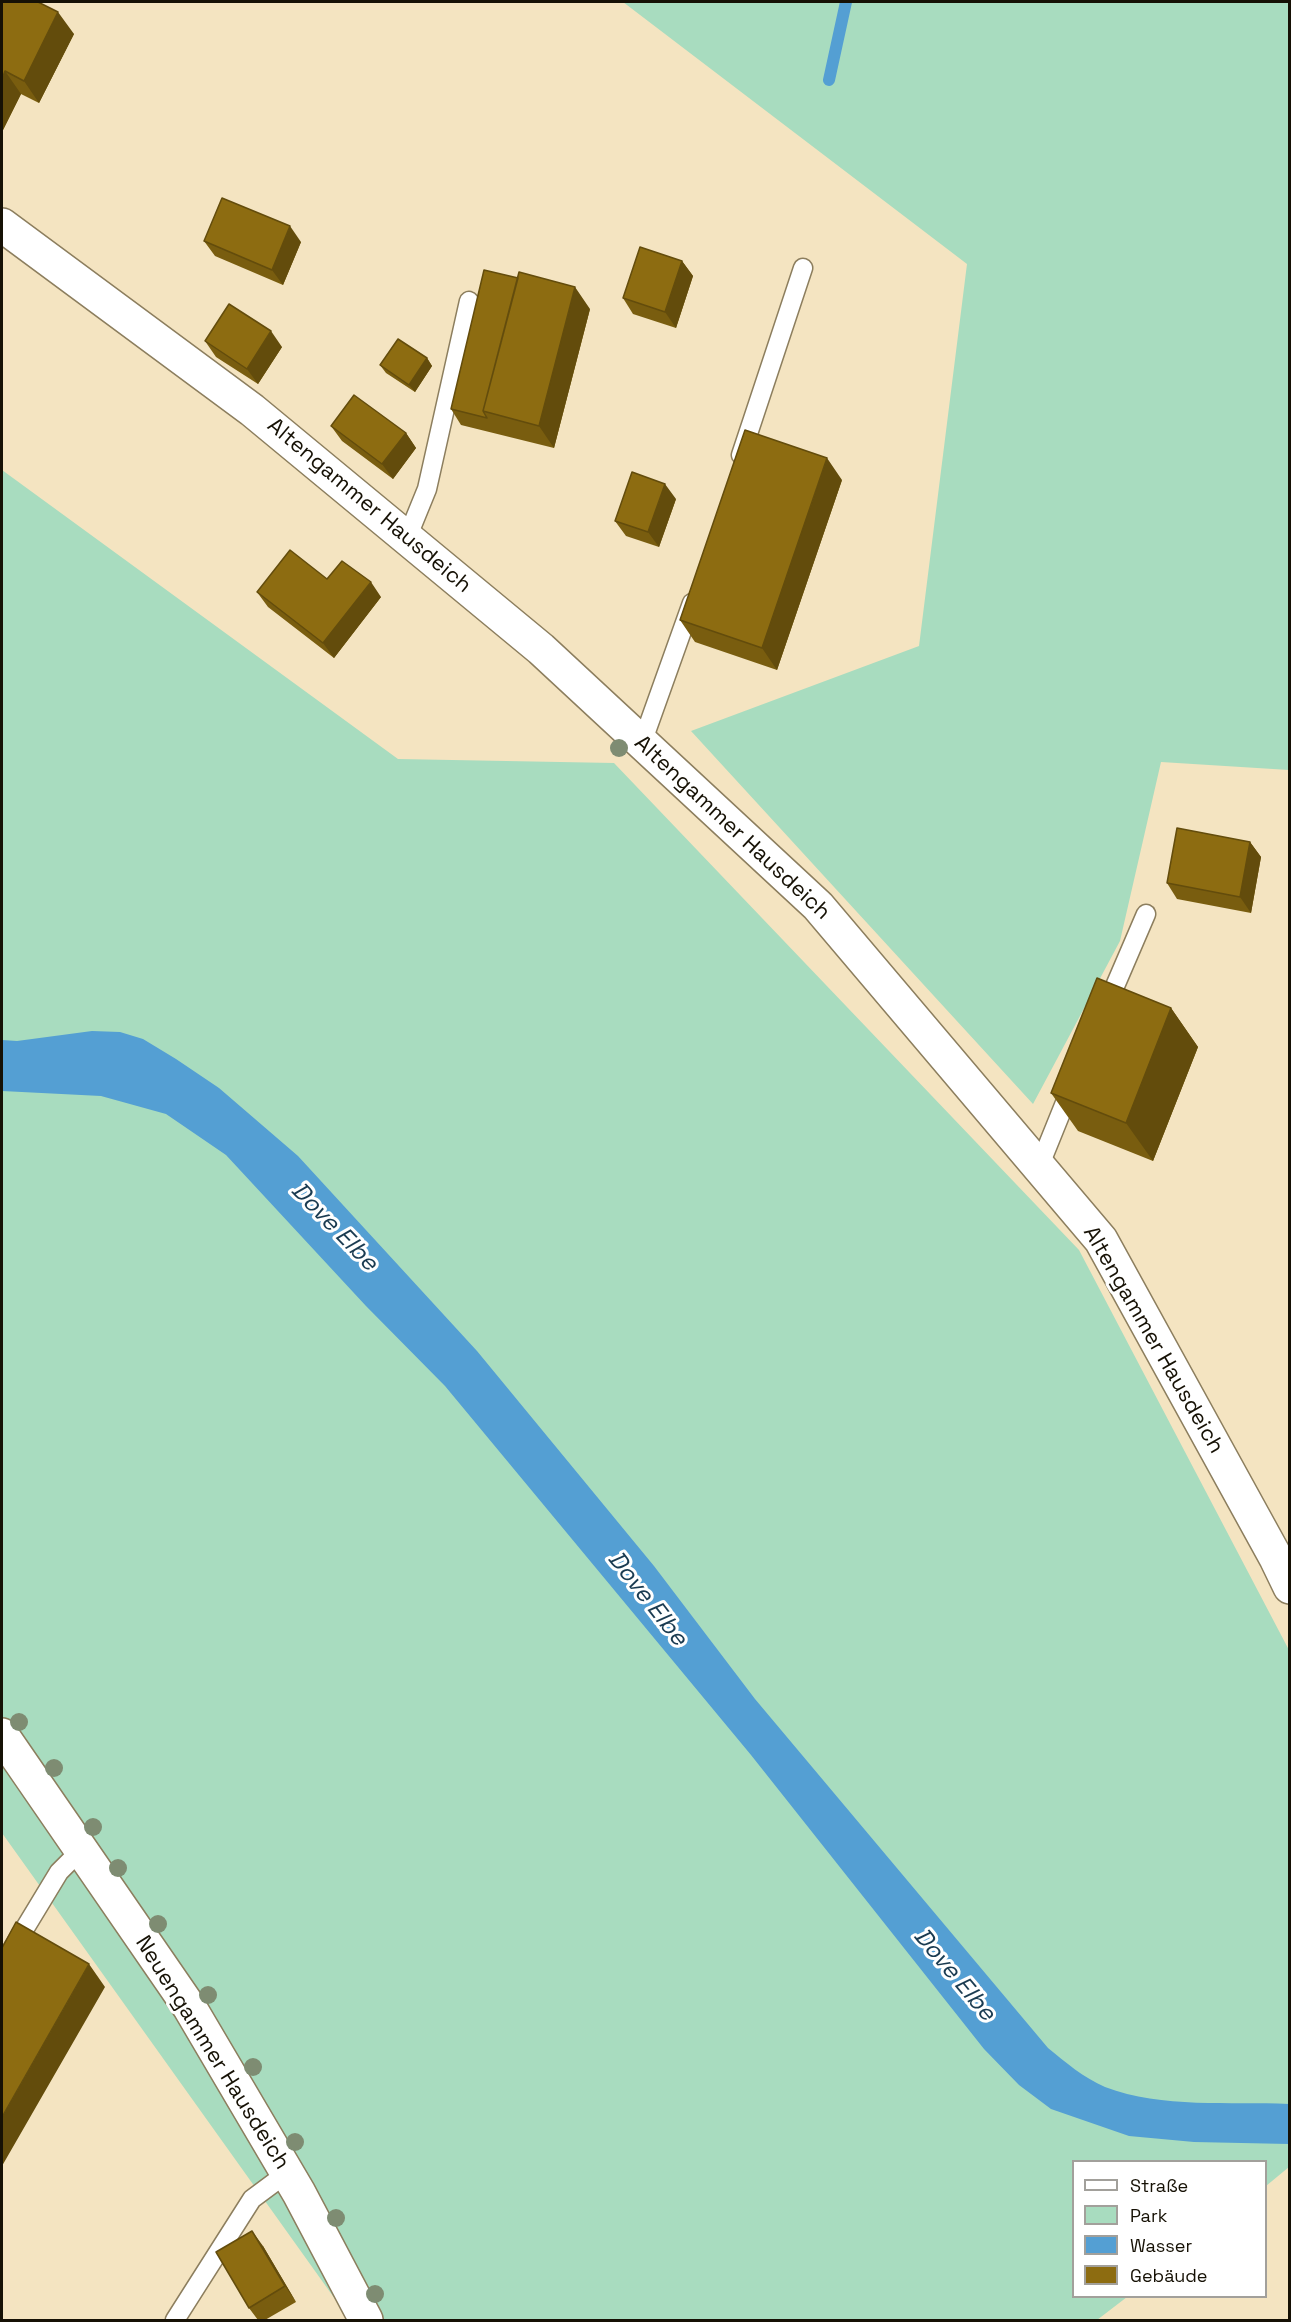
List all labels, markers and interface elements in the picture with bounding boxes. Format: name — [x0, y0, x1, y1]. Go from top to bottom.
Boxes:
street label: Altengammer Hausdeich — [262, 413, 476, 599]
street label: Altengammer Hausdeich — [629, 730, 835, 926]
water label: Dove Elbe — [285, 1177, 383, 1277]
street label: Altengammer Hausdeich — [1077, 1222, 1229, 1458]
water label: Dove Elbe — [601, 1546, 693, 1652]
water label: Dove Elbe — [907, 1923, 1001, 2027]
street label: Neuengammer Hausdeich — [129, 1931, 295, 2175]
legend — [1072, 2160, 1267, 2298]
text: Straße — [1130, 2174, 1188, 2197]
text: Park — [1130, 2204, 1167, 2227]
text: Wasser — [1130, 2234, 1192, 2257]
text: Gebäude — [1130, 2264, 1208, 2287]

